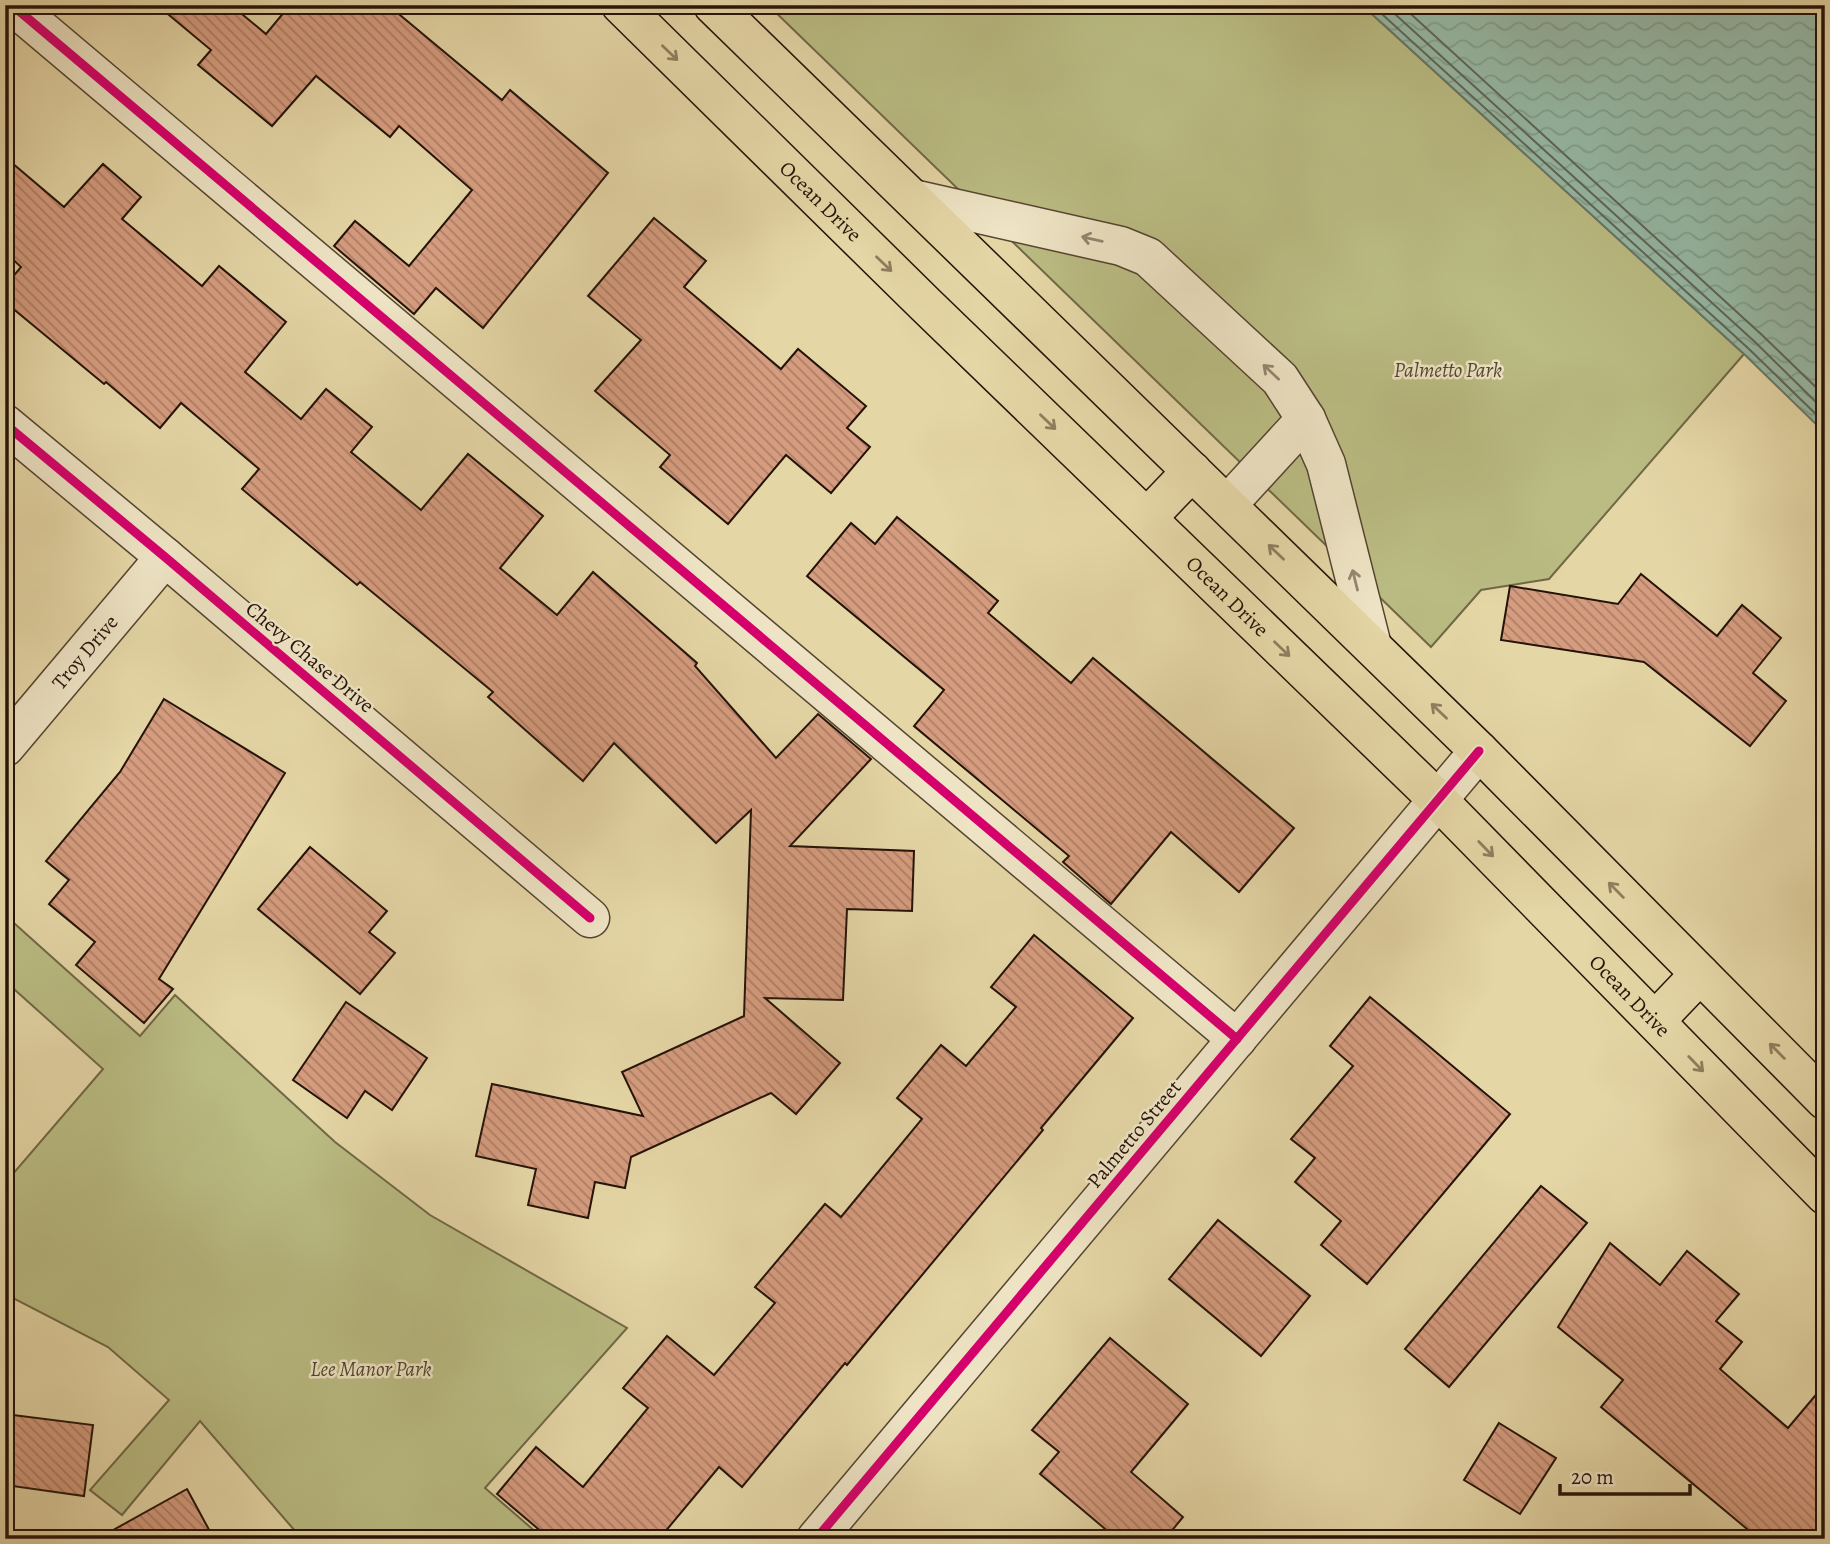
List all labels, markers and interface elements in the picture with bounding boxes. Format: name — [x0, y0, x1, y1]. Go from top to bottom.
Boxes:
one-way arrow — [661, 44, 678, 61]
street label: Ocean Drive — [773, 154, 868, 248]
one-way arrow — [1081, 232, 1103, 245]
one-way arrow — [876, 255, 893, 272]
park label: Palmetto Park — [1394, 356, 1502, 384]
one-way arrow — [1263, 363, 1280, 380]
one-way arrow — [1039, 414, 1056, 431]
one-way arrow — [1268, 544, 1285, 561]
street label: Ocean Drive — [1180, 550, 1275, 643]
one-way arrow — [1348, 569, 1361, 592]
street label: Chevy Chase Drive — [240, 595, 380, 719]
street label: Troy Drive — [45, 609, 124, 695]
one-way arrow — [1273, 640, 1290, 657]
one-way arrow — [1430, 703, 1447, 720]
one-way arrow — [1477, 840, 1494, 857]
one-way arrow — [1608, 882, 1625, 899]
street label: Ocean Drive — [1583, 948, 1677, 1043]
one-way arrow — [1768, 1043, 1785, 1060]
one-way arrow — [1688, 1055, 1705, 1072]
street label: Palmetto Street — [1081, 1074, 1188, 1194]
park label: Lee Manor Park — [310, 1355, 432, 1383]
scale bar — [1560, 1453, 1690, 1497]
text: 20 m — [1571, 1463, 1614, 1491]

